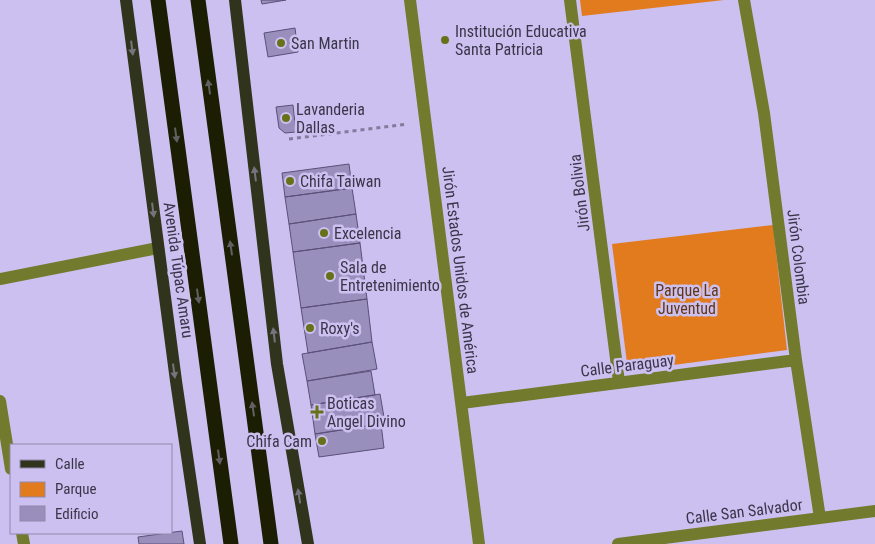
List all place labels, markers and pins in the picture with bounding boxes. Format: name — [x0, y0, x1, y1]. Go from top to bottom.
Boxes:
place label: Institución Educativa Santa Patricia — [455, 22, 587, 59]
place label: San Martin — [291, 34, 360, 53]
marker: Institución Educativa Santa Patricia — [439, 34, 451, 46]
marker: San Martin — [275, 37, 287, 49]
place label: Lavanderia Dallas — [296, 100, 365, 137]
marker: Lavanderia Dallas — [280, 112, 292, 124]
place label: Chifa Taiwan — [300, 172, 381, 191]
marker: Chifa Taiwan — [284, 175, 296, 187]
place label: Excelencia — [334, 224, 401, 243]
marker: Excelencia — [318, 227, 330, 239]
place label: Sala de Entretenimiento — [340, 258, 440, 295]
marker: Sala de Entretenimiento — [324, 270, 336, 282]
place label: Roxy's — [320, 319, 360, 338]
marker: Roxy's — [304, 322, 316, 334]
place label: Boticas Angel Divino — [327, 394, 406, 431]
marker: Boticas Angel Divino — [311, 406, 323, 418]
place label: Chifa Cam — [246, 432, 312, 451]
marker: Chifa Cam — [316, 435, 328, 447]

